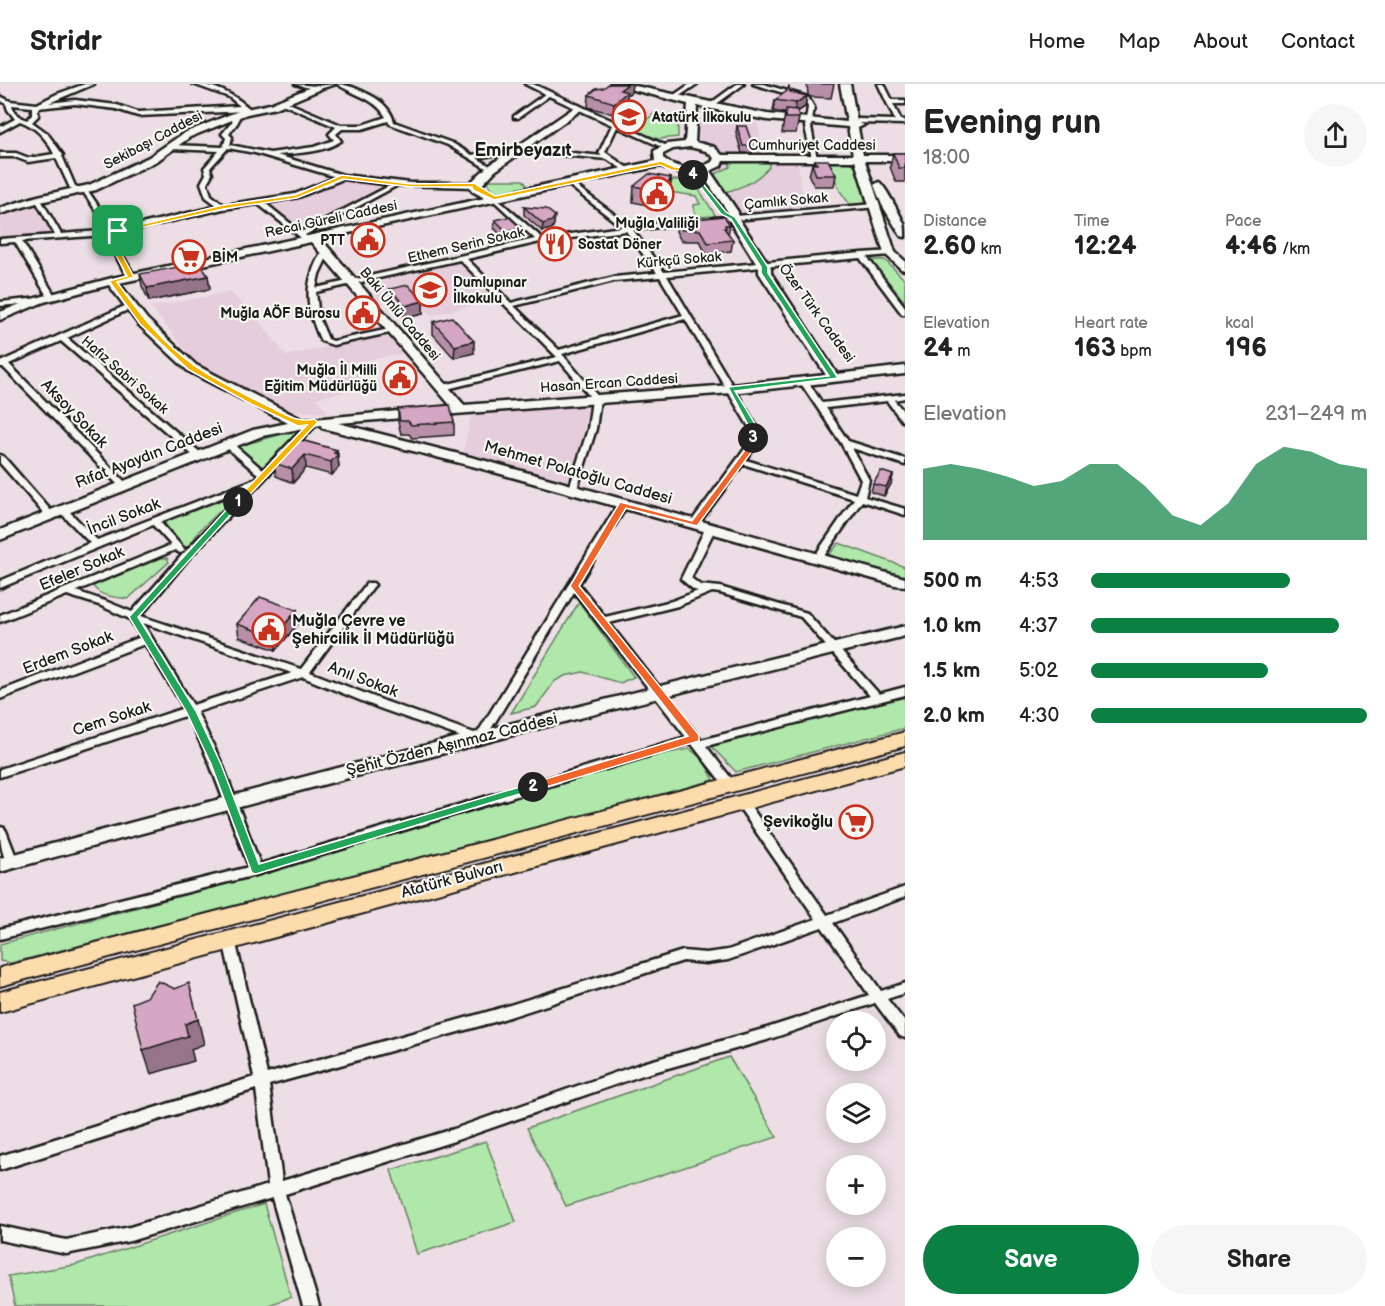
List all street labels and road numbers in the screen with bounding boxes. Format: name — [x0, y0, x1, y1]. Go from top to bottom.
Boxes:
street label: Sekibaşı Caddesi — [101, 107, 205, 173]
street label: Cumhuriyet Caddesi — [748, 137, 876, 154]
street label: Çamlık Sokak — [743, 189, 829, 213]
street label: Recai Güreli Caddesi — [263, 197, 399, 241]
street label: Ethem Serin Sokak — [406, 223, 526, 267]
street label: Kürkçü Sokak — [636, 248, 722, 272]
street label: Özer Türk Caddesi — [776, 260, 859, 366]
street label: Baki Ünlü Caddesi — [356, 263, 445, 364]
street label: Hafız Sabri Sokak — [78, 333, 172, 418]
street label: Hasan Ercan Caddesi — [539, 370, 679, 396]
street label: Aksoy Sokak — [37, 376, 111, 452]
street label: Rıfat Ayaydın Caddesi — [73, 419, 225, 493]
street label: Mehmet Polatoğlu Caddesi — [482, 437, 674, 509]
street label: İncil Sokak — [84, 492, 163, 540]
street label: Efeler Sokak — [37, 543, 127, 595]
street label: Erdem Sokak — [20, 627, 116, 679]
street label: Anıl Sokak — [325, 658, 401, 702]
street label: Cem Sokak — [70, 697, 154, 741]
street label: Şehit Özden Aşınmaz Caddesi — [344, 708, 560, 780]
street label: Atatürk Bulvarı — [399, 857, 505, 903]

